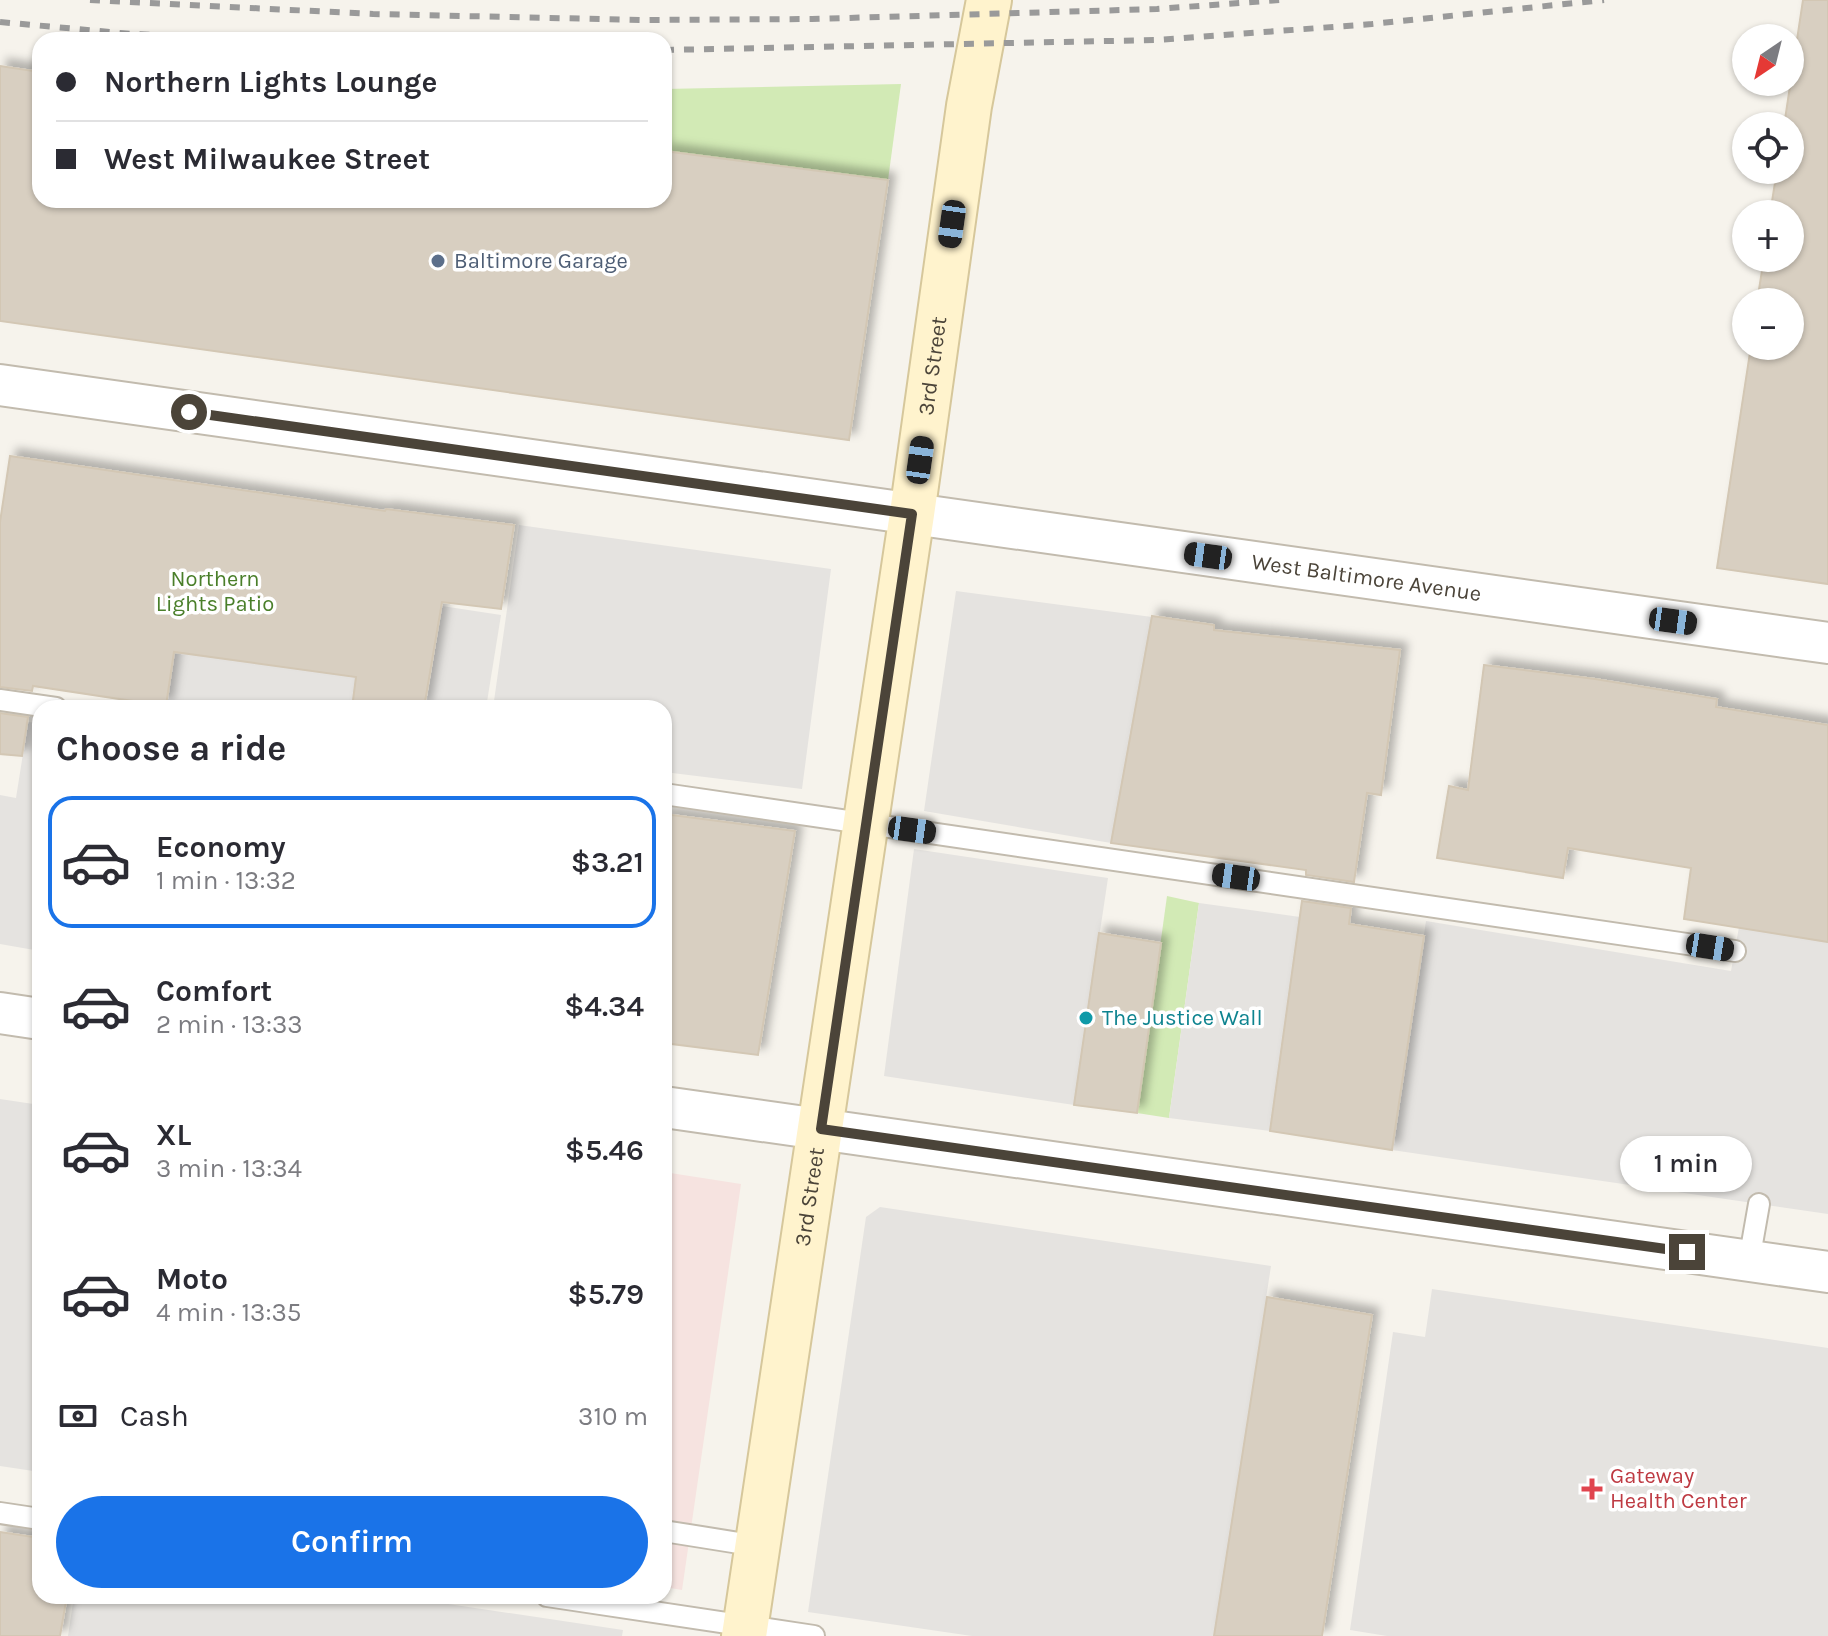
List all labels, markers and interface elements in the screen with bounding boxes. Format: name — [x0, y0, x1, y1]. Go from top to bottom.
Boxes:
north arrow — [1732, 24, 1804, 96]
map controls — [1732, 24, 1804, 360]
text: Northern Lights Lounge — [104, 64, 437, 100]
button: locate — [1732, 112, 1804, 184]
text: West Milwaukee Street — [104, 141, 430, 177]
car — [937, 199, 967, 249]
button: + — [1732, 200, 1804, 272]
place label: Baltimore Garage — [454, 248, 628, 274]
marker: Baltimore Garage — [429, 252, 447, 270]
button: − — [1732, 288, 1804, 360]
street label: 3rd Street — [913, 315, 952, 417]
route start — [171, 394, 207, 430]
car — [905, 435, 935, 485]
car — [1183, 541, 1233, 571]
street label: West Baltimore Avenue — [1250, 549, 1483, 607]
park label: Northern Lights Patio — [156, 566, 274, 617]
car — [1648, 606, 1698, 636]
text: Choose a ride — [56, 727, 286, 769]
car — [887, 815, 937, 845]
icon: car — [60, 826, 132, 898]
text: Economy — [156, 829, 286, 865]
text: $3.21 — [571, 844, 644, 880]
car — [1211, 862, 1261, 892]
text: 1 min · 13:32 — [156, 865, 296, 896]
car — [1684, 931, 1736, 963]
icon: car — [60, 970, 132, 1042]
text: Comfort — [156, 973, 272, 1009]
text: $4.34 — [564, 988, 644, 1024]
place label: The Justice Wall — [1102, 1005, 1263, 1031]
text: 2 min · 13:33 — [156, 1009, 303, 1040]
marker: The Justice Wall — [1077, 1009, 1095, 1027]
icon: car — [60, 1114, 132, 1186]
text: XL — [156, 1117, 191, 1153]
text: $5.46 — [565, 1132, 644, 1168]
callout: 1 min — [1621, 1136, 1753, 1192]
street label: 3rd Street — [790, 1146, 830, 1248]
text: 1 min — [1654, 1148, 1718, 1179]
text: 3 min · 13:34 — [156, 1153, 302, 1184]
route end — [1669, 1234, 1705, 1270]
icon: car — [60, 1258, 132, 1330]
text: Moto — [156, 1261, 228, 1297]
text: $5.79 — [568, 1276, 644, 1312]
text: 4 min · 13:35 — [156, 1297, 301, 1328]
icon: cash — [56, 1394, 100, 1438]
text: Cash — [120, 1398, 189, 1434]
text: 310 m — [578, 1401, 648, 1432]
place label: Gateway Health Center — [1610, 1463, 1747, 1514]
marker: Gateway Health Center — [1581, 1478, 1603, 1500]
button: Confirm — [56, 1496, 648, 1588]

